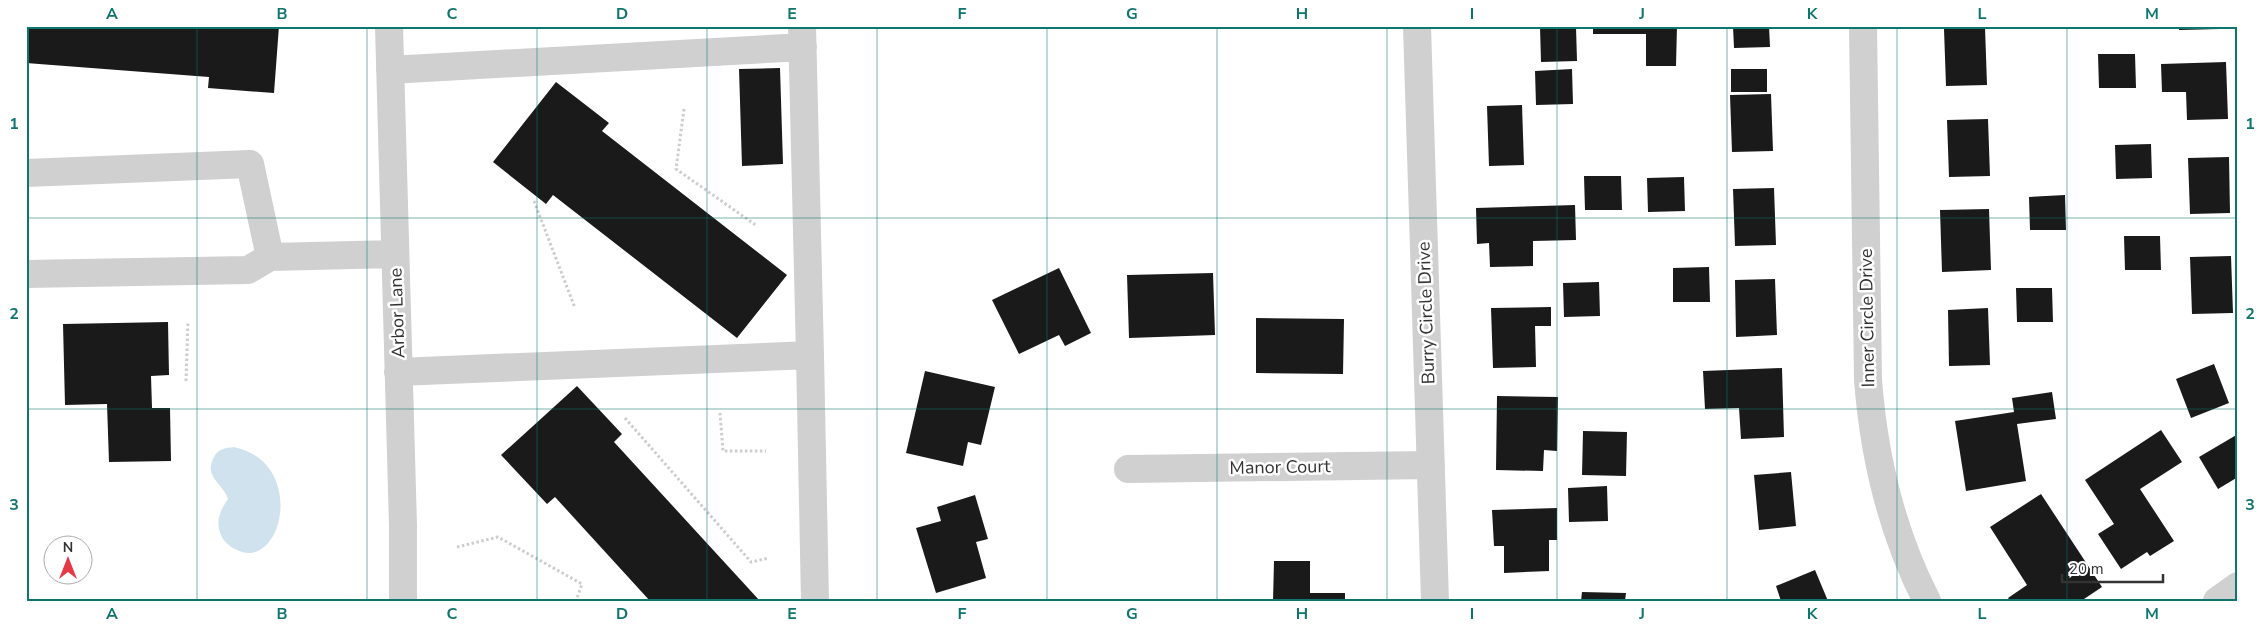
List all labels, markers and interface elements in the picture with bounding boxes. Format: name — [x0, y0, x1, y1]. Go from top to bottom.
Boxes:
text: A — [106, 3, 118, 25]
text: B — [276, 3, 288, 25]
text: C — [447, 3, 458, 25]
text: D — [616, 3, 628, 25]
text: E — [787, 3, 797, 25]
text: F — [958, 3, 967, 25]
text: G — [1126, 3, 1138, 25]
text: H — [1296, 3, 1308, 25]
text: I — [1470, 3, 1474, 25]
text: J — [1638, 3, 1645, 25]
text: K — [1807, 3, 1819, 25]
text: L — [1978, 3, 1987, 25]
text: M — [2145, 3, 2159, 25]
text: 1 — [9, 113, 19, 135]
text: 1 — [2245, 113, 2255, 135]
street label: Burry Circle Drive — [1412, 241, 1440, 385]
street label: Inner Circle Drive — [1854, 248, 1880, 388]
street label: Arbor Lane — [383, 267, 411, 359]
text: 2 — [9, 303, 19, 325]
text: 2 — [2245, 303, 2255, 325]
street label: Manor Court — [1229, 454, 1331, 480]
text: 3 — [9, 494, 19, 516]
text: 3 — [2245, 494, 2255, 516]
north arrow — [42, 534, 92, 584]
text: N — [63, 538, 73, 557]
scale bar — [2062, 552, 2163, 584]
text: 20 m — [2069, 559, 2104, 579]
text: A — [106, 603, 118, 625]
text: B — [276, 603, 288, 625]
text: C — [447, 603, 458, 625]
text: D — [616, 603, 628, 625]
text: E — [787, 603, 797, 625]
text: F — [958, 603, 967, 625]
text: G — [1126, 603, 1138, 625]
text: H — [1296, 603, 1308, 625]
text: I — [1470, 603, 1474, 625]
text: J — [1638, 603, 1645, 625]
text: K — [1807, 603, 1819, 625]
text: L — [1978, 603, 1987, 625]
text: M — [2145, 603, 2159, 625]

